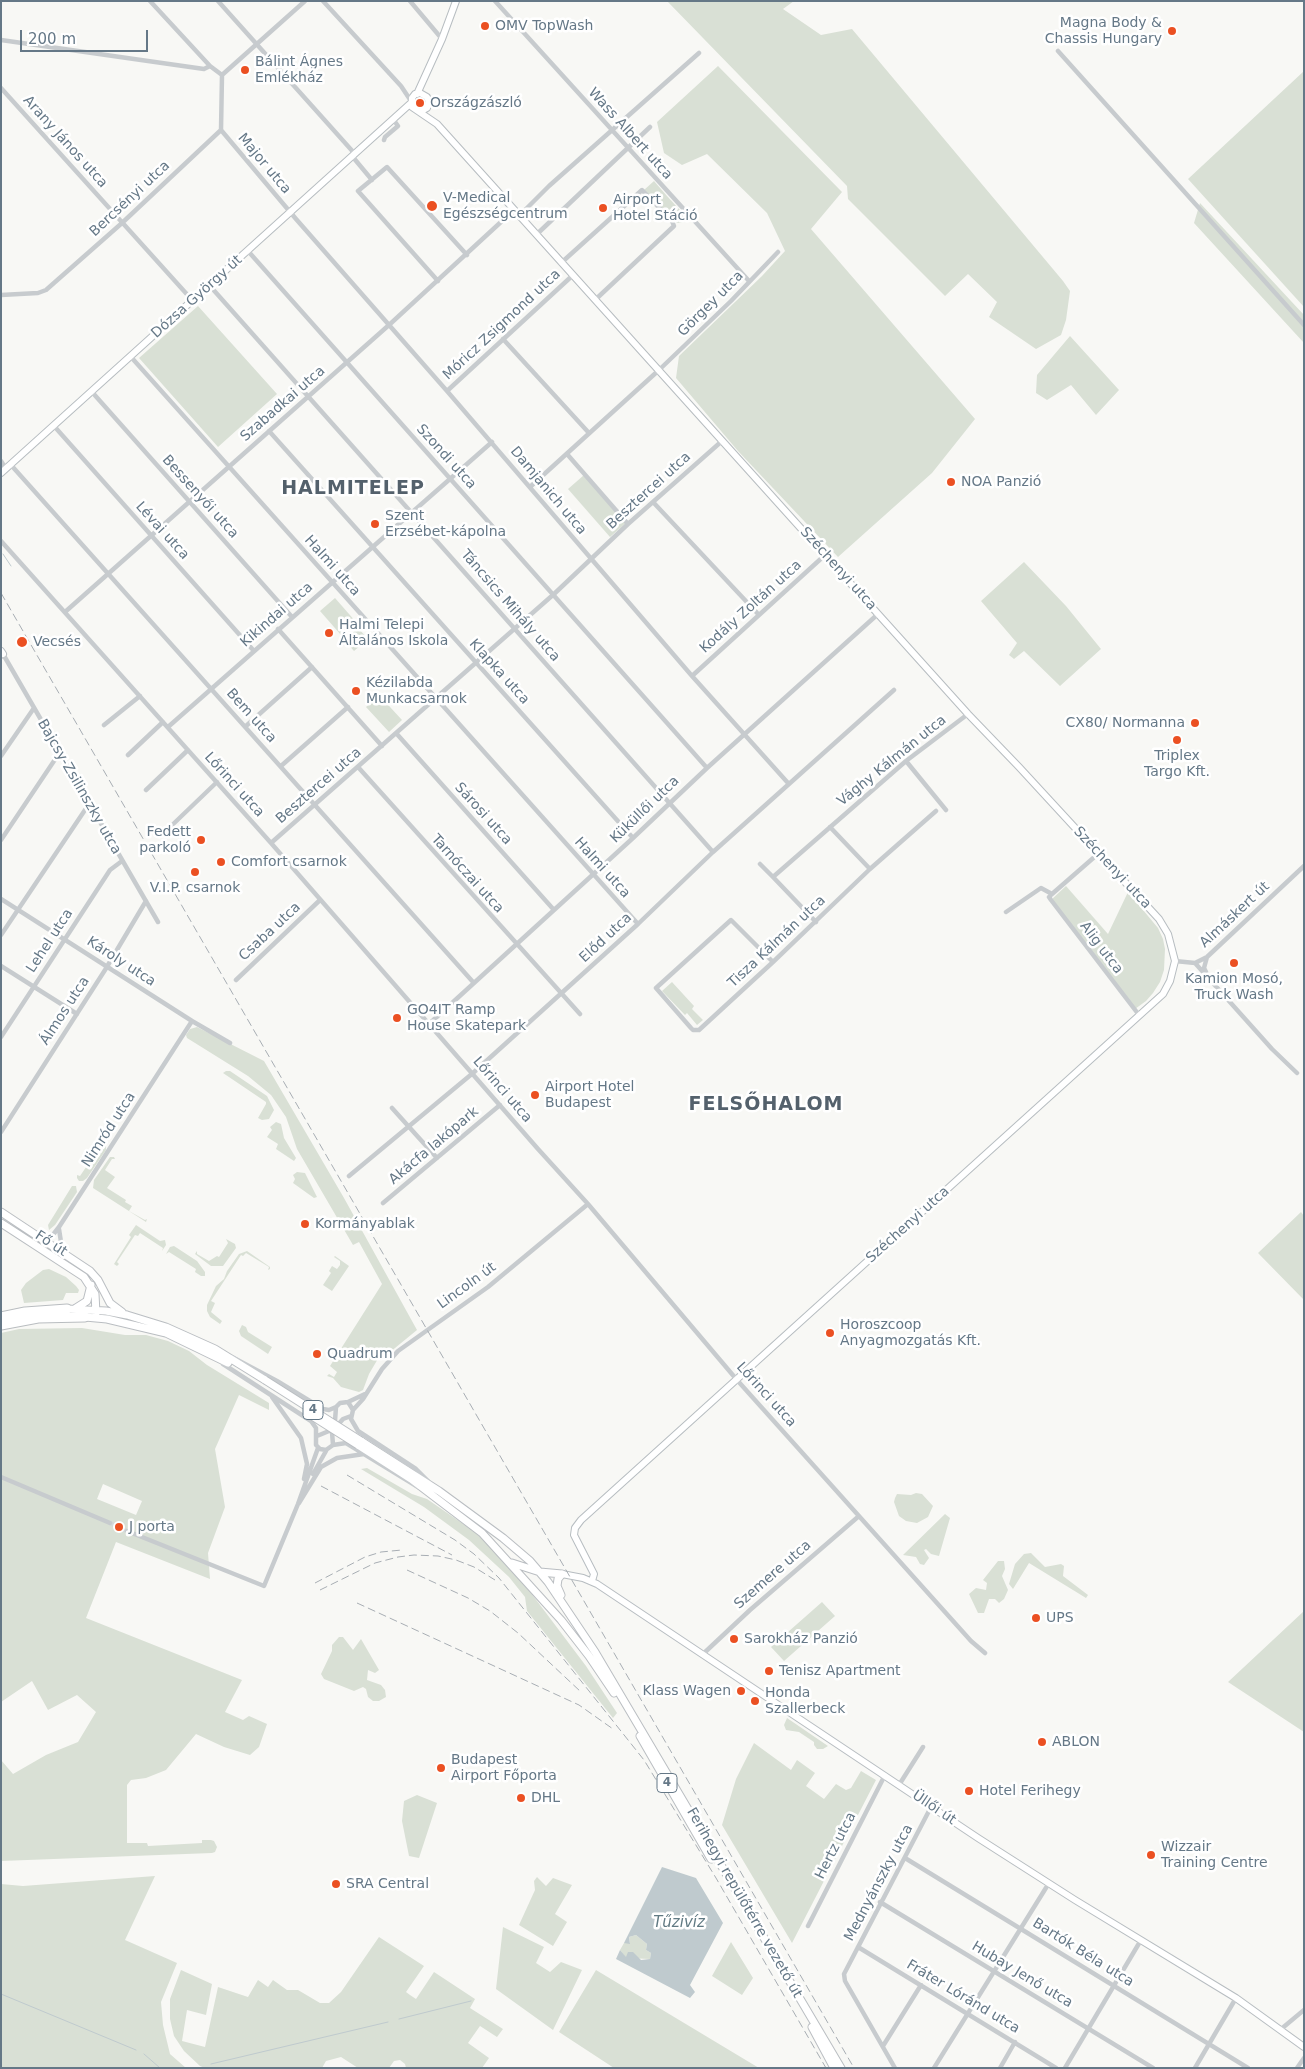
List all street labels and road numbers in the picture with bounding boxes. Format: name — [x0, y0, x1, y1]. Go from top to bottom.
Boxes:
street label: Wass Albert utca — [584, 85, 676, 183]
street label: Arany János utca — [19, 93, 111, 191]
street label: Major utca — [234, 130, 294, 198]
street label: Bercsényi utca — [86, 158, 174, 240]
street label: Dózsa György út — [148, 252, 246, 342]
street label: Móricz Zsigmond utca — [440, 266, 564, 384]
street label: Görgey utca — [675, 268, 747, 340]
street label: Szabadkai utca — [237, 363, 329, 445]
street label: Szondi utca — [412, 421, 480, 493]
street label: Damjanich utca — [506, 444, 590, 538]
street label: Besztercei utca — [603, 449, 695, 533]
street label: Bessenyői utca — [158, 452, 242, 542]
street label: Lévai utca — [132, 499, 192, 563]
street label: Széchenyi utca — [796, 524, 880, 614]
street label: Halmi utca — [300, 532, 364, 600]
street label: Táncsics Mihály utca — [457, 547, 563, 665]
street label: Kodály Zoltán utca — [697, 557, 805, 657]
street label: Kikindai utca — [237, 579, 317, 651]
street label: Klapka utca — [465, 636, 533, 708]
street label: Bem utca — [222, 686, 280, 746]
street label: Vághy Kálmán utca — [834, 712, 950, 810]
street label: Bajcsy-Zsilinszky utca — [33, 716, 125, 858]
street label: Besztercei utca — [273, 744, 365, 828]
street label: Lőrinci utca — [200, 749, 268, 821]
street label: Küküllői utca — [607, 773, 683, 847]
street label: Sárosi utca — [451, 779, 515, 849]
street label: Széchenyi utca — [1070, 823, 1154, 913]
street label: Tarnóczai utca — [427, 831, 507, 917]
street label: Halmi utca — [570, 834, 634, 902]
street label: Almáskert út — [1197, 878, 1273, 952]
street label: Tisza Kálmán utca — [725, 892, 829, 992]
street label: Csaba utca — [236, 899, 304, 965]
street label: Lehel utca — [23, 906, 77, 976]
street label: Előd utca — [576, 910, 636, 966]
street label: Alig utca — [1076, 918, 1126, 978]
street label: Károly utca — [83, 933, 159, 991]
street label: Álmos utca — [37, 974, 93, 1048]
street label: Lőrinci utca — [469, 1054, 535, 1126]
street label: Nimród utca — [79, 1089, 139, 1171]
street label: Akácfa lakópark — [386, 1104, 482, 1188]
street label: Széchenyi utca — [863, 1183, 953, 1267]
street label: Fő út — [32, 1227, 70, 1261]
street label: Lincoln út — [434, 1259, 500, 1313]
street label: Lőrinci utca — [732, 1359, 800, 1431]
road number: 4 — [303, 1400, 323, 1420]
street label: Szemere utca — [731, 1537, 815, 1613]
road number: 4 — [657, 1774, 677, 1792]
street label: Üllői út — [909, 1787, 959, 1829]
street label: Ferihegyi repülőtérre vezető út — [683, 1805, 805, 2001]
street label: Hertz utca — [812, 1810, 860, 1882]
street label: Mednyánszky utca — [841, 1822, 917, 1944]
street label: Bartók Béla utca — [1029, 1915, 1137, 1991]
street label: Hubay Jenő utca — [968, 1938, 1076, 2012]
street label: Fráter Lóránd utca — [903, 1957, 1023, 2037]

